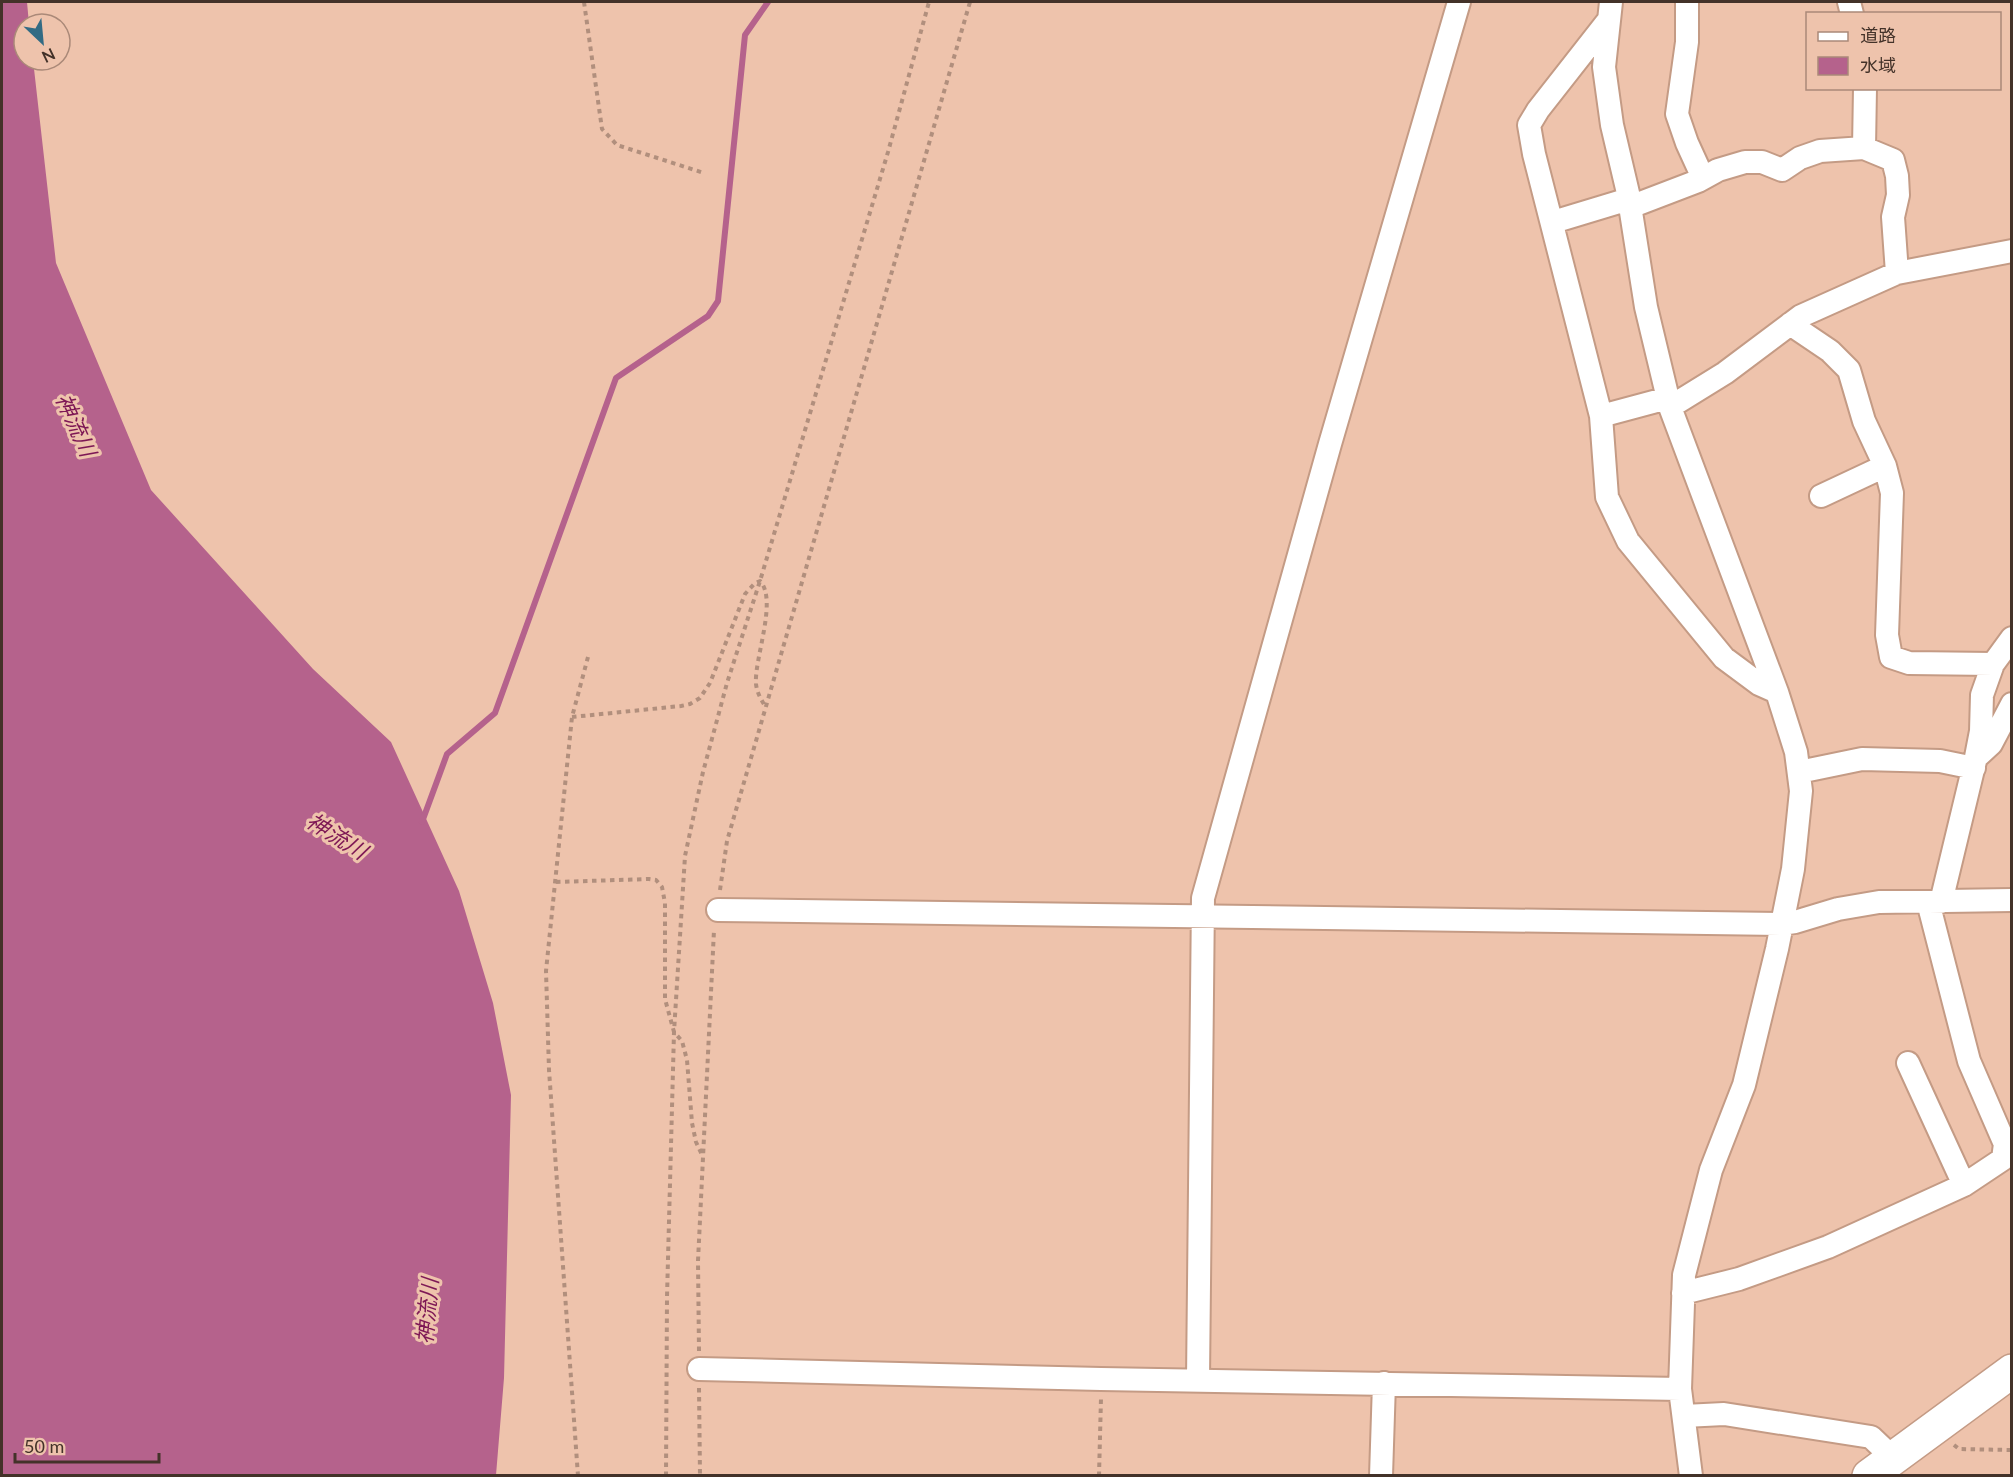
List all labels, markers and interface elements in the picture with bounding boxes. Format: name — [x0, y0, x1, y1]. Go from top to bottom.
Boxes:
north arrow — [12, 12, 72, 72]
legend — [1806, 12, 2001, 90]
text: 道路 — [1860, 24, 1896, 46]
text: N — [39, 45, 58, 67]
text: 水域 — [1860, 54, 1896, 76]
water label: 神流川 — [51, 389, 103, 462]
water label: 神流川 — [302, 807, 374, 866]
water label: 神流川 — [410, 1275, 443, 1345]
scale bar — [15, 1426, 159, 1464]
text: 50 m — [24, 1435, 64, 1457]

